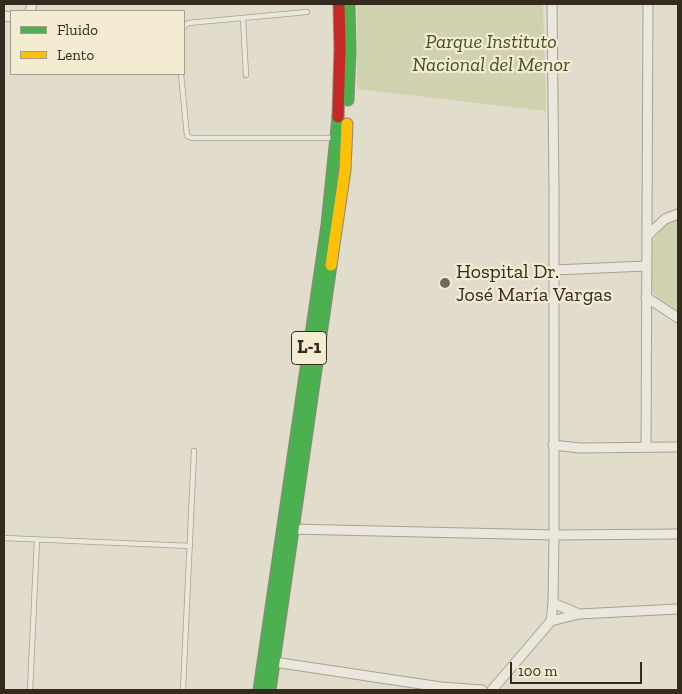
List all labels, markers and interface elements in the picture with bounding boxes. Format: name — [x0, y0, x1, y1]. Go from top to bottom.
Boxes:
legend — [10, 10, 185, 75]
text: Fluido — [57, 21, 98, 39]
park label: Parque Instituto Nacional del Menor — [412, 30, 570, 77]
text: Lento — [57, 46, 94, 64]
place label: Hospital Dr. José María Vargas — [456, 260, 612, 307]
marker: Hospital Dr. José María Vargas — [438, 276, 452, 290]
road number: L-1 — [292, 332, 326, 364]
scale bar — [512, 652, 644, 684]
text: 100 m — [518, 662, 557, 680]

